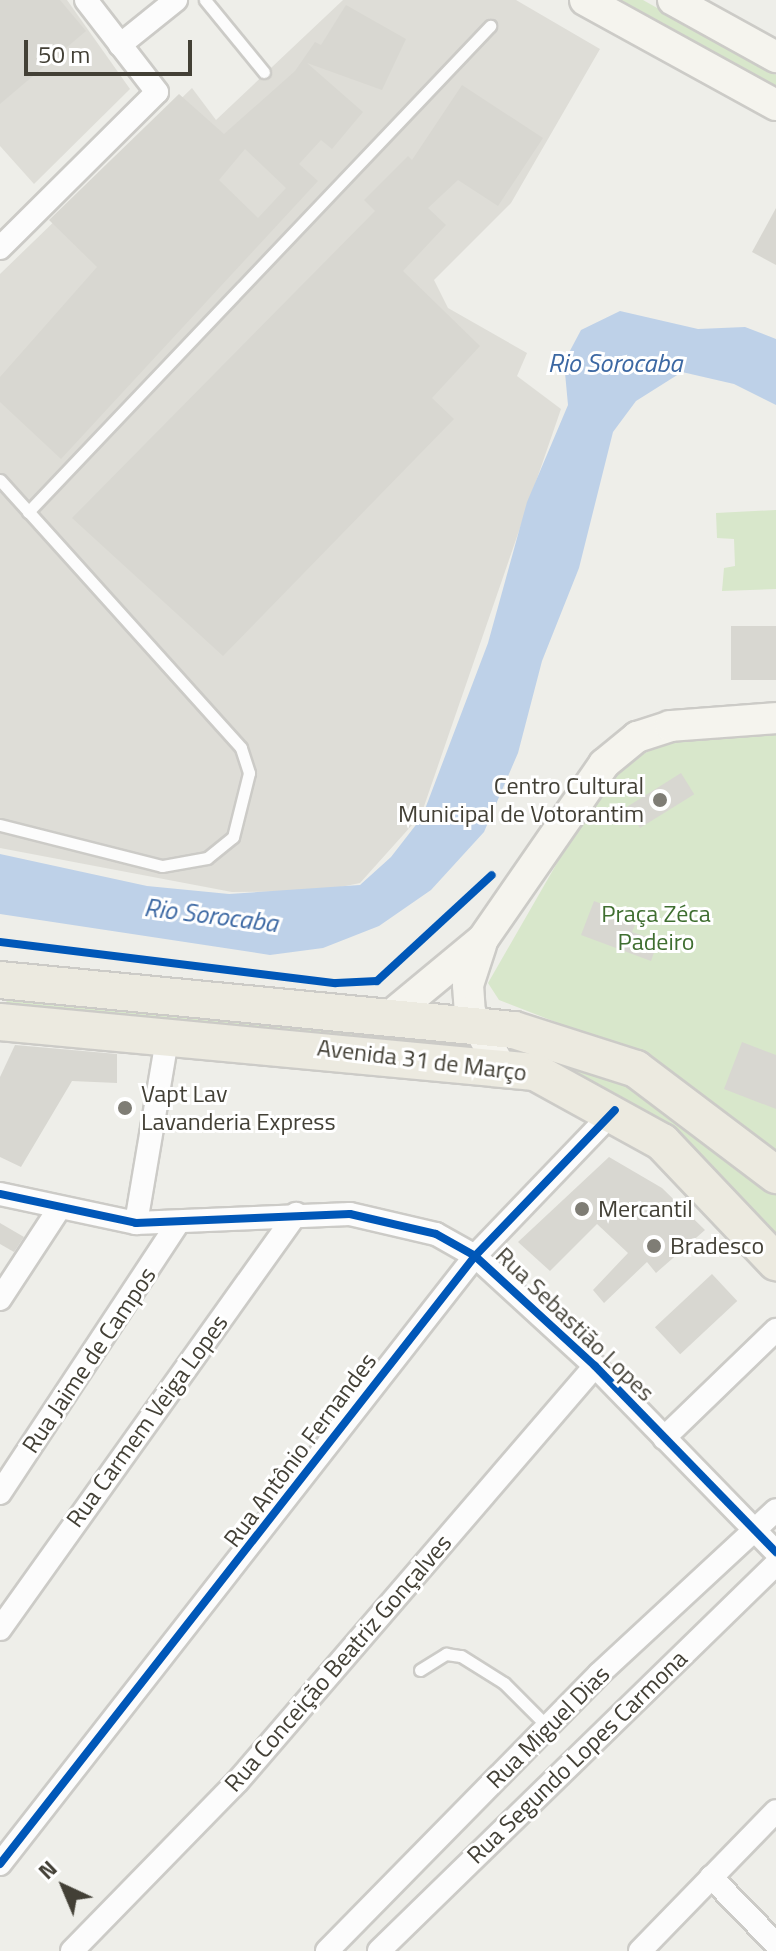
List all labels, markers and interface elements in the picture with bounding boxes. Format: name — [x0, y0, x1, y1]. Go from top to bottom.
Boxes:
scale bar — [28, 24, 196, 74]
text: 50 m — [38, 36, 90, 72]
water label: Rio Sorocaba — [548, 347, 682, 379]
place label: Centro Cultural Municipal de Votorantim — [398, 772, 644, 828]
marker: Centro Cultural Municipal de Votorantim — [651, 791, 669, 809]
water label: Rio Sorocaba — [142, 891, 280, 939]
park label: Praça Zéca Padeiro — [601, 900, 711, 956]
street label: Avenida 31 de Março — [316, 1033, 528, 1087]
place label: Vapt Lav Lavanderia Express — [141, 1080, 336, 1136]
marker: Vapt Lav Lavanderia Express — [116, 1099, 134, 1117]
place label: Mercantil — [598, 1195, 693, 1223]
marker: Mercantil — [573, 1200, 591, 1218]
place label: Bradesco — [670, 1232, 764, 1260]
marker: Bradesco — [645, 1237, 663, 1255]
street label: Rua Sebastião Lopes — [490, 1241, 660, 1407]
street label: Rua Jaime de Campos — [16, 1262, 162, 1458]
street label: Rua Carmem Veiga Lopes — [60, 1309, 234, 1533]
street label: Rua Antônio Fernandes — [218, 1347, 382, 1553]
street label: Rua Conceição Beatriz Gonçalves — [218, 1529, 458, 1797]
street label: Rua Segundo Lopes Carmona — [461, 1644, 693, 1870]
street label: Rua Miguel Dias — [480, 1659, 616, 1795]
north arrow — [24, 1847, 104, 1927]
text: N — [30, 1852, 65, 1887]

